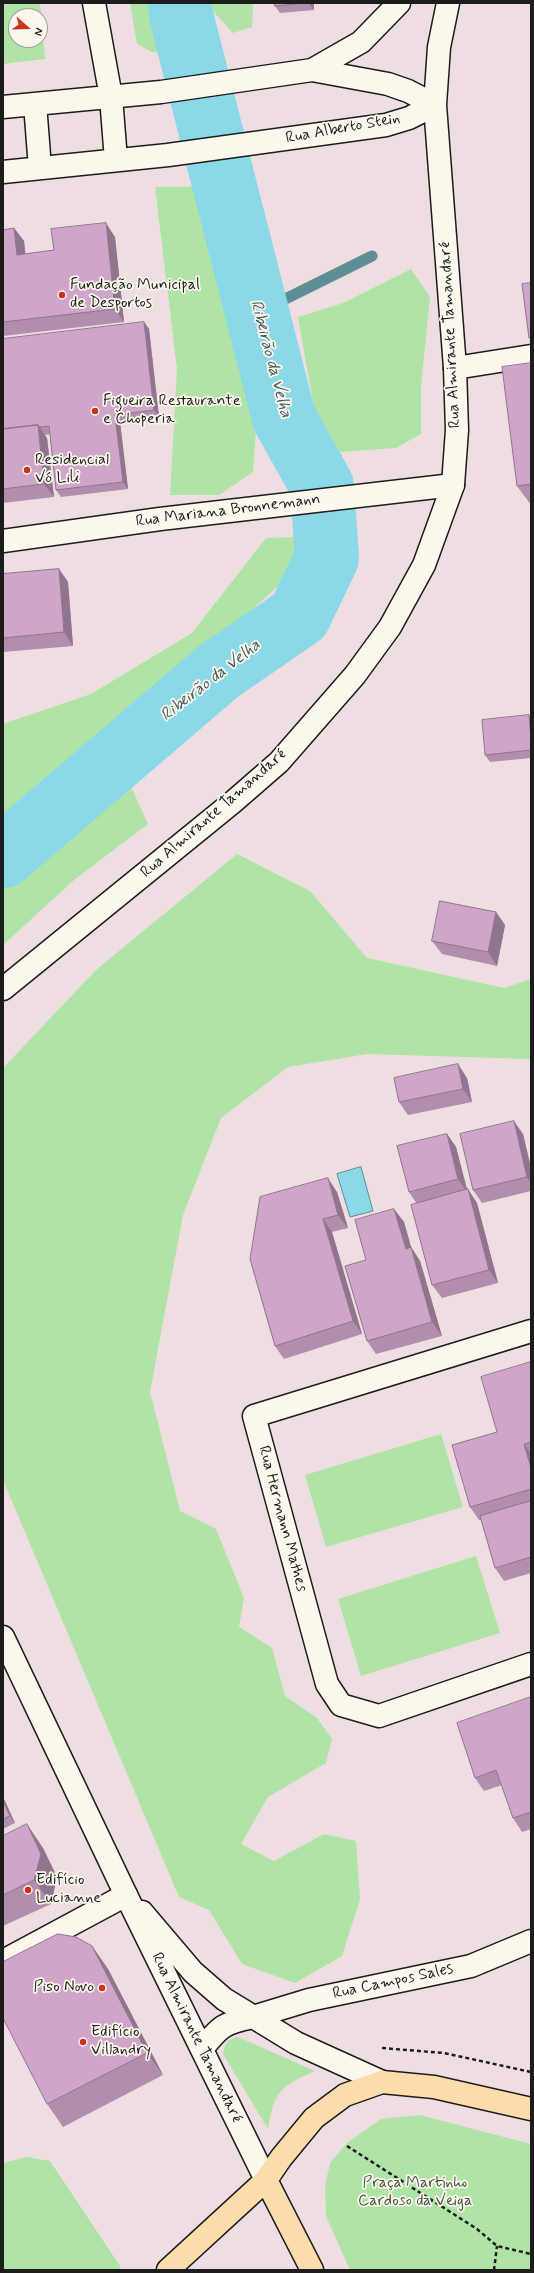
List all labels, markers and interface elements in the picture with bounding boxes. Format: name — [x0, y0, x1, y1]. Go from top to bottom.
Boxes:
north arrow — [8, 8, 48, 48]
text: N — [31, 26, 46, 38]
street label: Rua Alberto Stein — [284, 109, 402, 149]
street label: Rua Almirante Tamandaré — [437, 241, 465, 429]
place label: Fundação Municipal de Desportos — [70, 276, 200, 314]
marker: Fundação Municipal de Desportos — [57, 290, 67, 300]
water label: Ribeirão da Velha — [245, 298, 295, 420]
place label: Figueira Restaurante e Choperia — [103, 392, 241, 430]
marker: Figueira Restaurante e Choperia — [90, 406, 100, 416]
place label: Residencial Vó Lili — [35, 451, 109, 489]
marker: Residencial Vó Lili — [22, 465, 32, 475]
street label: Rua Mariana Bronnemann — [135, 490, 321, 532]
water label: Ribeirão da Velha — [157, 636, 265, 726]
street label: Rua Almirante Tamandaré — [137, 746, 291, 882]
street label: Rua Hermann Mathes — [253, 1444, 311, 1594]
place label: Edifício Lucianne — [36, 1871, 101, 1909]
marker: Edifício Lucianne — [23, 1885, 33, 1895]
street label: Rua Almirante Tamandaré — [146, 1950, 246, 2126]
street label: Rua Campos Sales — [331, 1960, 455, 2004]
place label: Piso Novo — [33, 1978, 94, 1998]
marker: Piso Novo — [97, 1983, 107, 1993]
place label: Edifício Villandry — [91, 2023, 151, 2061]
marker: Edifício Villandry — [78, 2037, 88, 2047]
park label: Praça Martinho Cardoso da Veiga — [358, 2174, 472, 2212]

